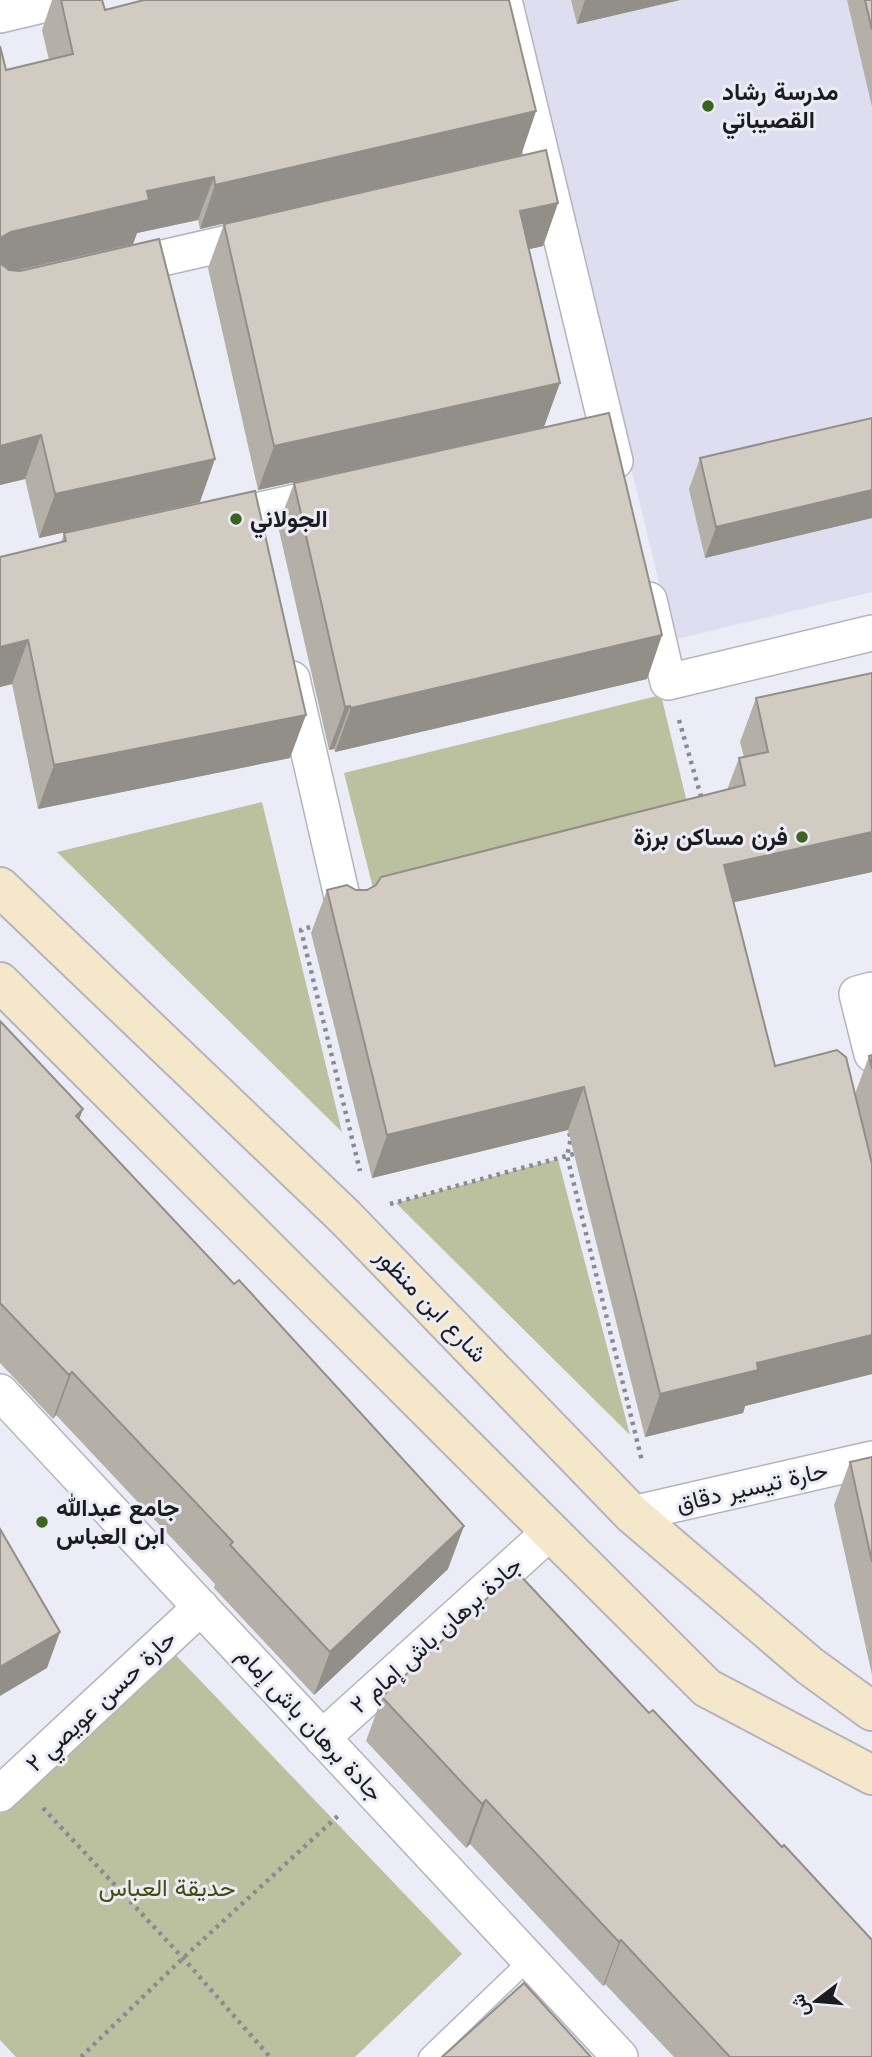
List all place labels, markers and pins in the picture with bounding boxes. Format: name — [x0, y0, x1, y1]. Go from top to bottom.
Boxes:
place label: مدرسة رشاد القصيباتي — [722, 74, 839, 140]
marker: مدرسة رشاد القصيباتي — [700, 98, 716, 114]
place label: الجولاني — [250, 501, 328, 539]
marker: الجولاني — [228, 511, 244, 527]
place label: فرن مساكن برزة — [634, 819, 788, 854]
marker: فرن مساكن برزة — [794, 829, 810, 845]
place label: جامع عبدالله ابن العباس — [56, 1490, 179, 1553]
marker: جامع عبدالله ابن العباس — [34, 1514, 50, 1530]

